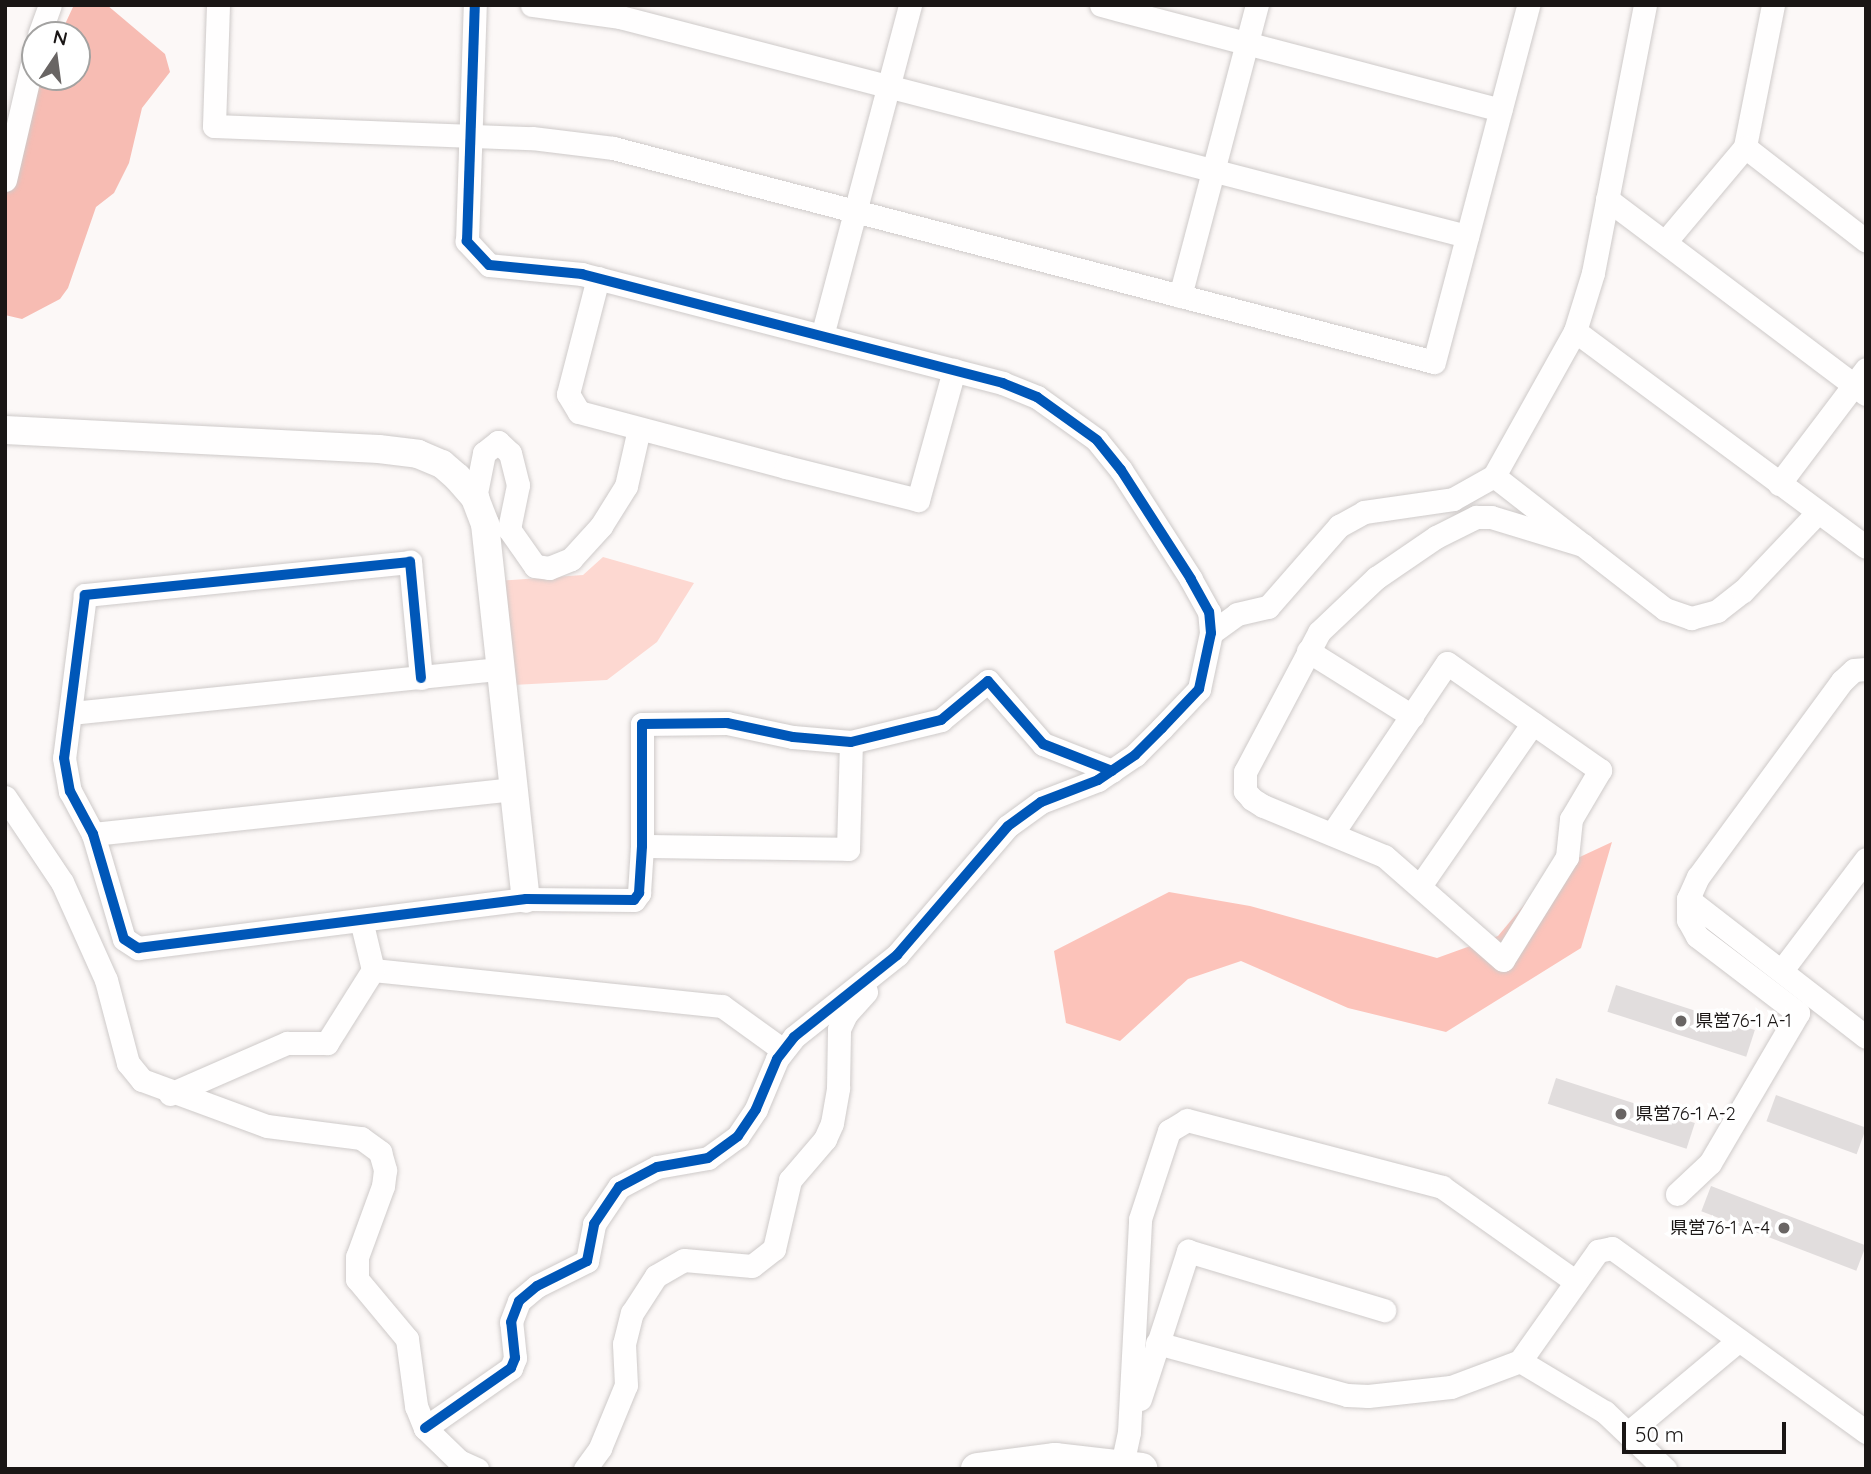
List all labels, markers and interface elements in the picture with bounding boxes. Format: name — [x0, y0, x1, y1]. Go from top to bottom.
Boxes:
north arrow — [21, 21, 91, 91]
text: N — [51, 24, 70, 51]
place label: 県営76-1 A-1 — [1695, 1010, 1792, 1032]
marker: 県営76-1 A-1 — [1673, 1013, 1689, 1029]
place label: 県営76-1 A-2 — [1635, 1103, 1736, 1125]
marker: 県営76-1 A-2 — [1613, 1106, 1629, 1122]
place label: 県営76-1 A-4 — [1670, 1217, 1770, 1239]
marker: 県営76-1 A-4 — [1776, 1220, 1792, 1236]
scale bar — [1626, 1408, 1790, 1452]
text: 50 m — [1635, 1421, 1684, 1447]

